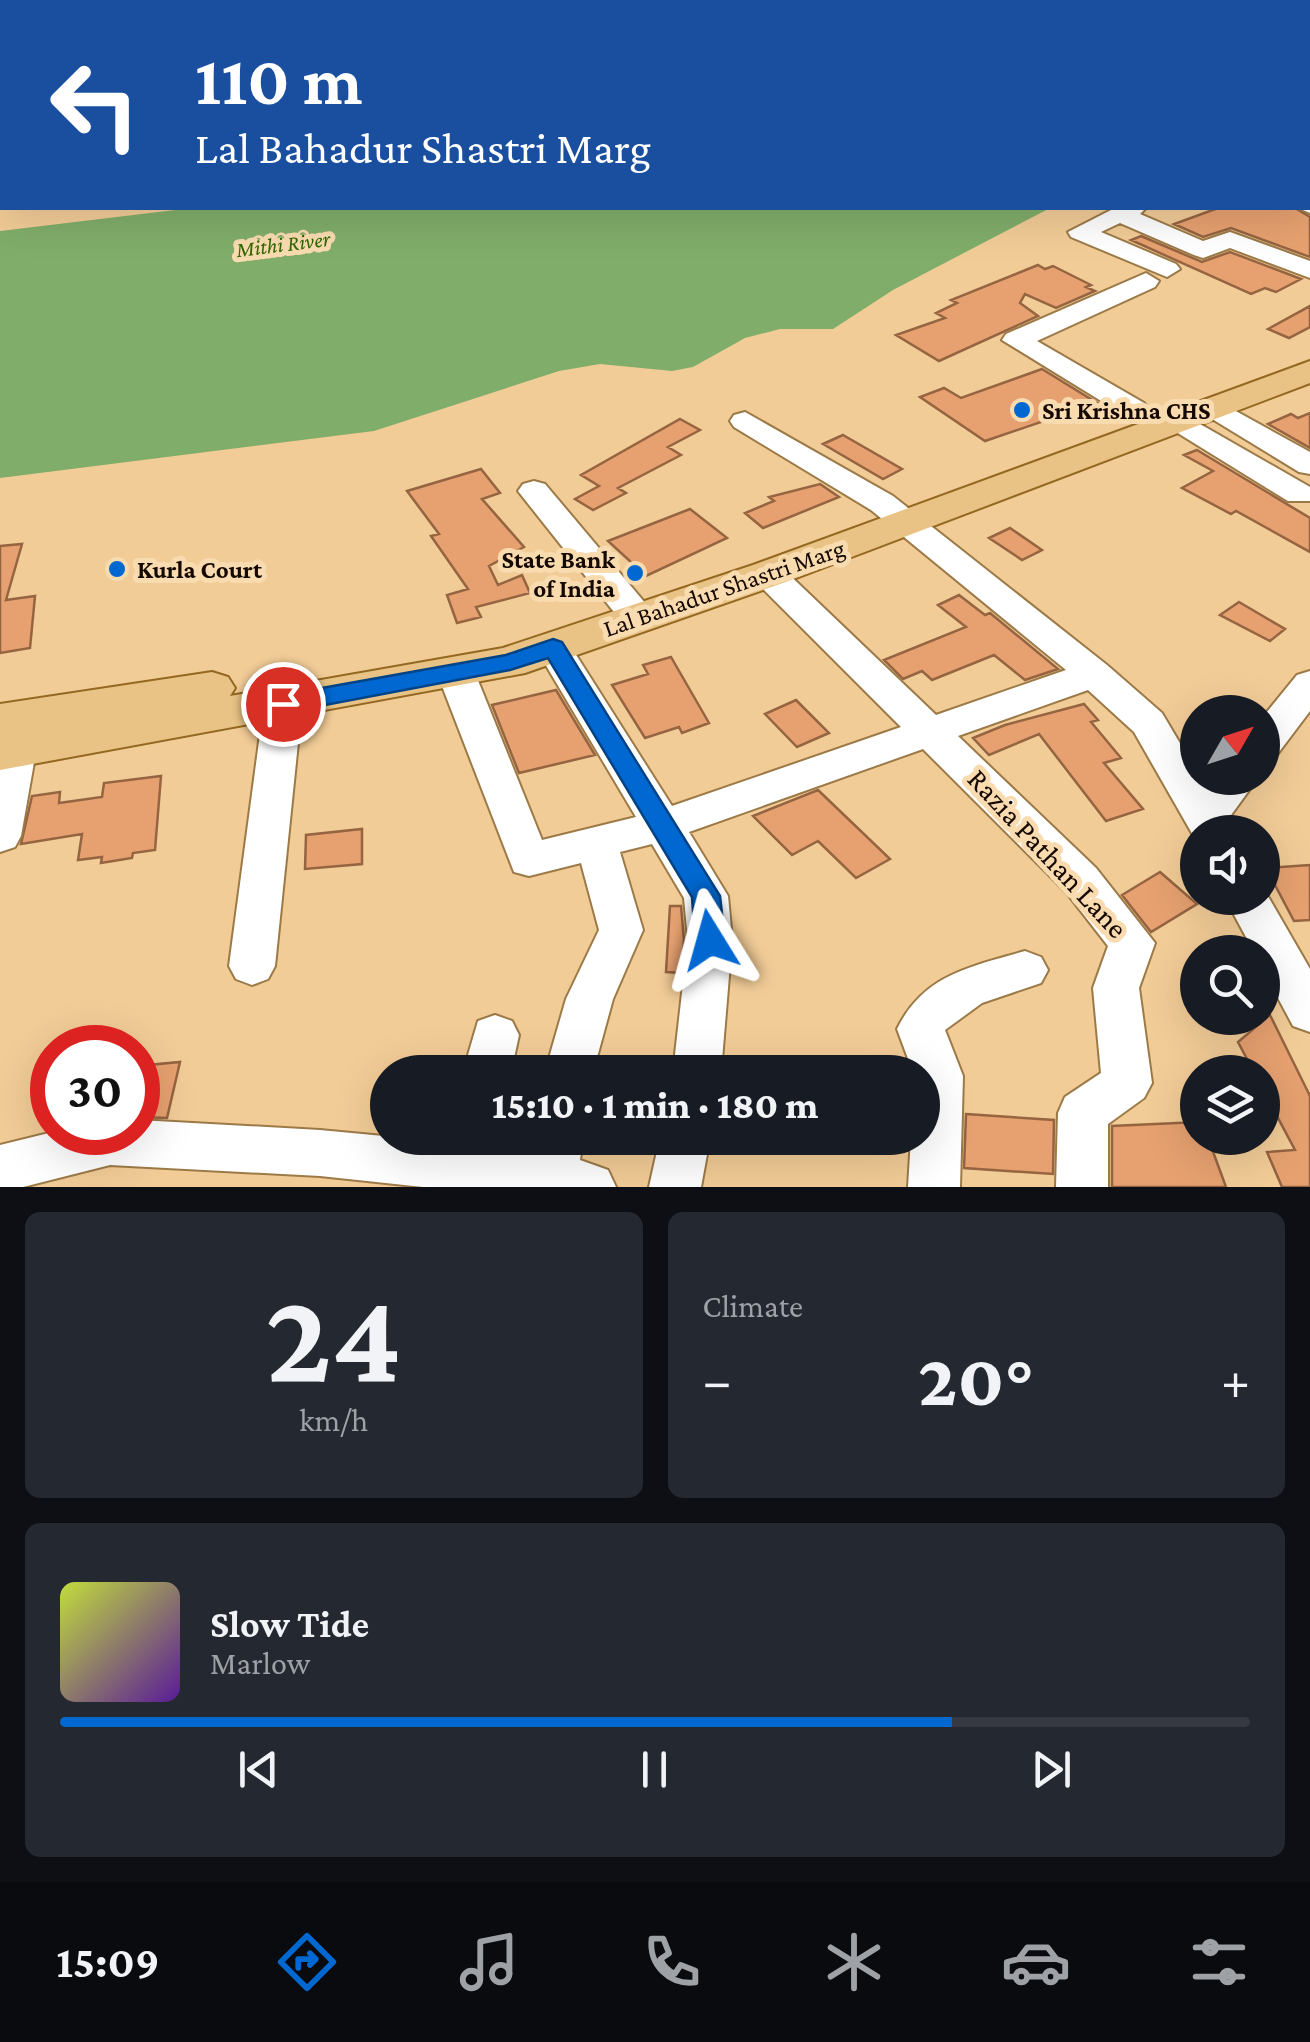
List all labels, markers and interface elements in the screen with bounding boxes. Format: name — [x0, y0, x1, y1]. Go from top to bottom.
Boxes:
icon: left — [30, 40, 160, 170]
text: 110 m — [195, 41, 363, 119]
text: Lal Bahadur Shastri Marg — [195, 123, 651, 173]
water label: Mithi River — [234, 226, 333, 262]
place label: Sri Krishna CHS — [1042, 397, 1211, 424]
marker: Sri Krishna CHS — [1011, 399, 1033, 421]
street label: Lal Bahadur Shastri Marg — [600, 534, 848, 643]
place label: State Bank of India — [501, 546, 616, 602]
place label: Kurla Court — [137, 556, 263, 583]
marker: Kurla Court — [106, 558, 128, 580]
marker: State Bank of India — [624, 562, 646, 584]
pin — [241, 662, 326, 747]
icon: arrive — [256, 677, 311, 732]
north arrow — [1180, 695, 1280, 795]
map controls — [1180, 695, 1280, 1155]
street label: Razia Pathan Lane — [961, 762, 1135, 944]
button: sound — [1180, 815, 1280, 915]
position arrow — [658, 888, 762, 992]
button: search — [1180, 935, 1280, 1035]
speed limit sign: 30 — [30, 1025, 160, 1155]
button: layers — [1180, 1055, 1280, 1155]
text: 15:10 · 1 min · 180 m — [492, 1084, 818, 1126]
text: 24 — [266, 1264, 402, 1409]
text: Climate — [703, 1288, 803, 1324]
text: 20° — [918, 1338, 1034, 1421]
text: − — [703, 1350, 732, 1411]
text: + — [1221, 1350, 1250, 1411]
text: km/h — [299, 1402, 368, 1438]
text: Slow Tide — [210, 1603, 369, 1645]
text: Marlow — [210, 1645, 310, 1681]
icon: previous — [231, 1742, 286, 1797]
icon: pause — [627, 1742, 682, 1797]
icon: next — [1024, 1742, 1079, 1797]
icon: directions — [272, 1927, 342, 1997]
icon: music — [454, 1927, 524, 1997]
icon: phone — [637, 1927, 707, 1997]
icon: climate — [819, 1927, 889, 1997]
icon: car — [1001, 1927, 1071, 1997]
icon: filters — [1184, 1927, 1254, 1997]
text: 15:09 — [56, 1937, 160, 1987]

